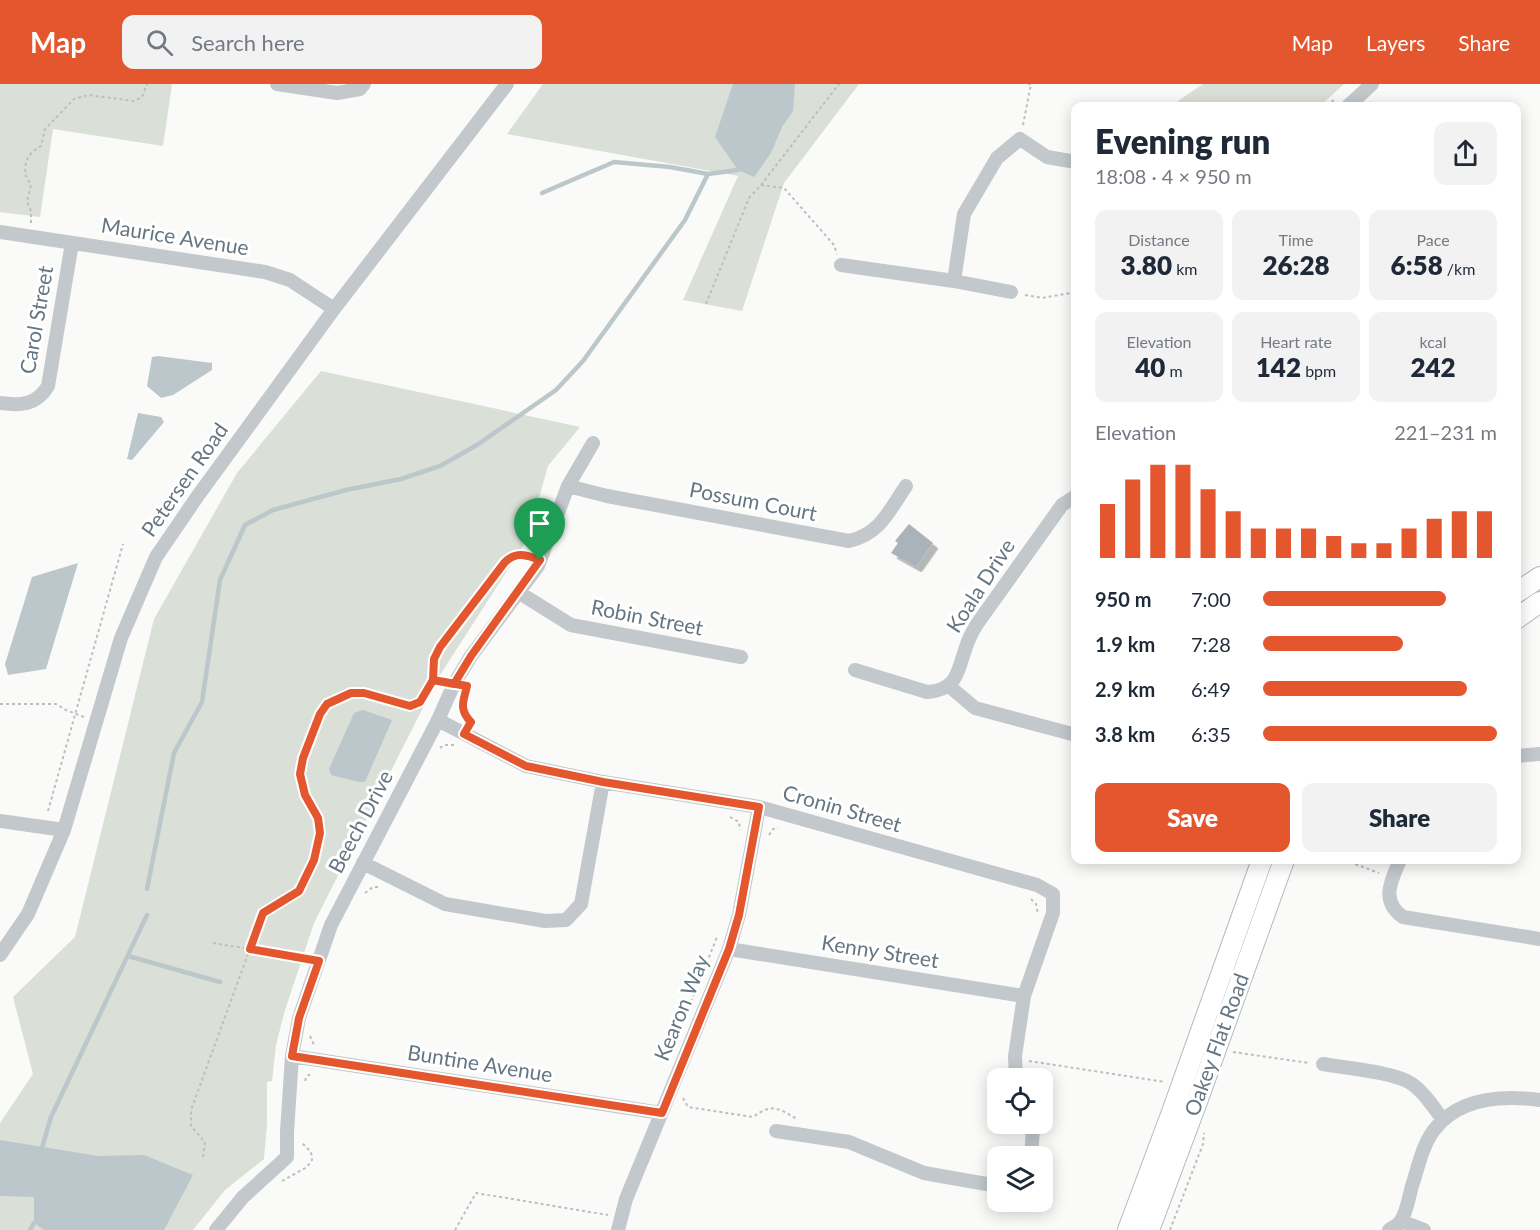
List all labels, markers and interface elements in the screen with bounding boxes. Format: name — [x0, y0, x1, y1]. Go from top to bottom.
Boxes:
search box — [122, 15, 542, 69]
text: Map — [30, 25, 86, 59]
icon: search — [143, 26, 176, 59]
text: Search here — [191, 29, 305, 56]
text: Map — [1292, 30, 1333, 55]
text: Layers — [1366, 30, 1425, 55]
text: Share — [1458, 30, 1510, 55]
text: Evening run — [1095, 121, 1270, 161]
button: share — [1434, 122, 1497, 185]
text: 18:08 · 4 × 950 m — [1095, 164, 1252, 188]
street label: Maurice Avenue — [100, 212, 251, 260]
text: Distance — [1128, 230, 1190, 249]
text: Time — [1279, 230, 1313, 249]
text: Pace — [1416, 230, 1450, 249]
text: 3.80 — [1121, 249, 1172, 281]
text: 26:28 — [1262, 249, 1330, 281]
text: 6:58 — [1391, 249, 1443, 281]
text: km — [1172, 259, 1197, 278]
text: /km — [1443, 259, 1475, 278]
street label: Carol Street — [14, 263, 57, 376]
text: Elevation — [1127, 332, 1192, 351]
text: Heart rate — [1260, 332, 1332, 351]
text: kcal — [1419, 332, 1447, 351]
text: 40 — [1135, 351, 1165, 383]
text: 142 — [1256, 351, 1301, 383]
text: 242 — [1410, 351, 1456, 383]
text: m — [1165, 361, 1183, 380]
text: bpm — [1301, 361, 1336, 380]
street label: Petersen Road — [135, 417, 232, 541]
text: Elevation — [1095, 420, 1176, 444]
text: 221–231 m — [1394, 420, 1497, 444]
street label: Possum Court — [688, 476, 820, 525]
pin — [514, 498, 565, 560]
icon: arrive — [523, 507, 556, 540]
street label: Koala Drive — [940, 534, 1019, 637]
text: 950 m — [1095, 587, 1151, 611]
text: 7:00 — [1191, 587, 1231, 611]
street label: Robin Street — [589, 593, 706, 640]
text: 1.9 km — [1095, 632, 1155, 656]
text: 7:28 — [1191, 632, 1231, 656]
text: 2.9 km — [1095, 677, 1155, 701]
text: 6:49 — [1191, 677, 1231, 701]
text: 3.8 km — [1095, 722, 1155, 746]
text: 6:35 — [1191, 722, 1231, 746]
street label: Beech Drive — [322, 766, 397, 877]
street label: Cronin Street — [780, 779, 905, 837]
button: Save — [1095, 783, 1290, 852]
button: Share — [1302, 783, 1497, 852]
street label: Kenny Street — [820, 929, 941, 972]
street label: Kearon Way — [648, 951, 713, 1064]
street label: Oakey Flat Road — [1178, 970, 1253, 1119]
street label: Buntine Avenue — [406, 1039, 555, 1086]
map controls — [987, 1068, 1053, 1212]
button: locate — [987, 1068, 1053, 1134]
button: layers — [987, 1146, 1053, 1212]

